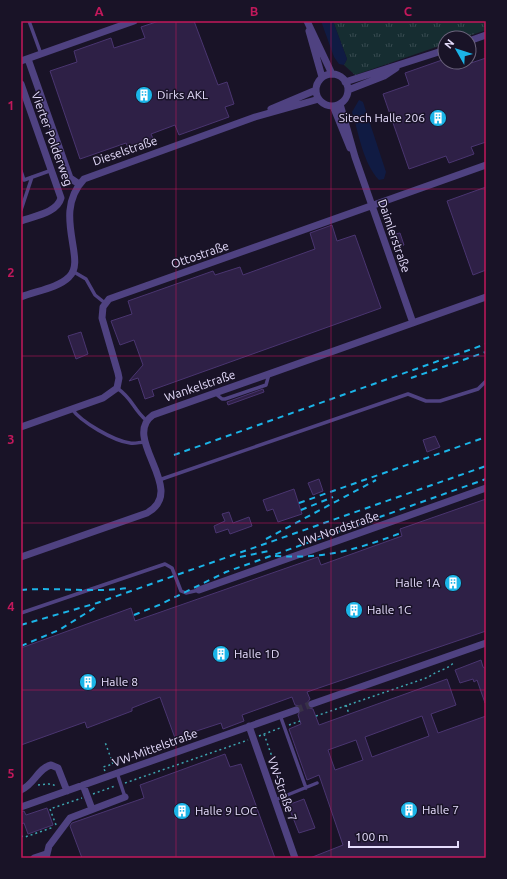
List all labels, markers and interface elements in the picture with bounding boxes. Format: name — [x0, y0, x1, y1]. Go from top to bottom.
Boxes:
text: A — [94, 4, 104, 18]
text: B — [250, 4, 259, 18]
text: C — [404, 4, 413, 18]
north arrow — [437, 30, 477, 70]
text: N — [442, 37, 456, 51]
building icon: Dirks AKL — [134, 85, 154, 105]
place label: Dirks AKL — [157, 88, 208, 101]
street label: Vierter Polderweg — [29, 90, 76, 188]
text: 1 — [7, 98, 15, 112]
building icon: Sitech Halle 206 — [428, 108, 448, 128]
place label: Sitech Halle 206 — [339, 111, 425, 124]
street label: Dieselstraße — [91, 133, 159, 168]
street label: Daimlerstraße — [376, 197, 413, 274]
street label: Ottostraße — [169, 239, 230, 270]
text: 2 — [7, 265, 15, 279]
street label: Wankelstraße — [163, 367, 237, 404]
text: 3 — [7, 432, 15, 446]
street label: VW-Nordstraße — [297, 509, 381, 548]
building icon: Halle 1A — [443, 573, 463, 593]
place label: Halle 1A — [395, 576, 440, 589]
text: 4 — [7, 599, 15, 613]
building icon: Halle 1C — [344, 600, 364, 620]
place label: Halle 1C — [367, 603, 412, 616]
building icon: Halle 1D — [211, 644, 231, 664]
place label: Halle 1D — [234, 647, 279, 660]
building icon: Halle 8 — [78, 672, 98, 692]
place label: Halle 8 — [101, 675, 138, 688]
street label: VW-Mittelstraße — [111, 726, 199, 769]
street label: VW-Straße 7 — [265, 755, 300, 823]
text: 5 — [7, 766, 15, 780]
building icon: Halle 7 — [399, 800, 419, 820]
building icon: Halle 9 LOC — [172, 801, 192, 821]
place label: Halle 7 — [422, 803, 459, 816]
place label: Halle 9 LOC — [195, 804, 258, 817]
scale bar — [349, 823, 458, 849]
text: 100 m — [355, 830, 388, 843]

